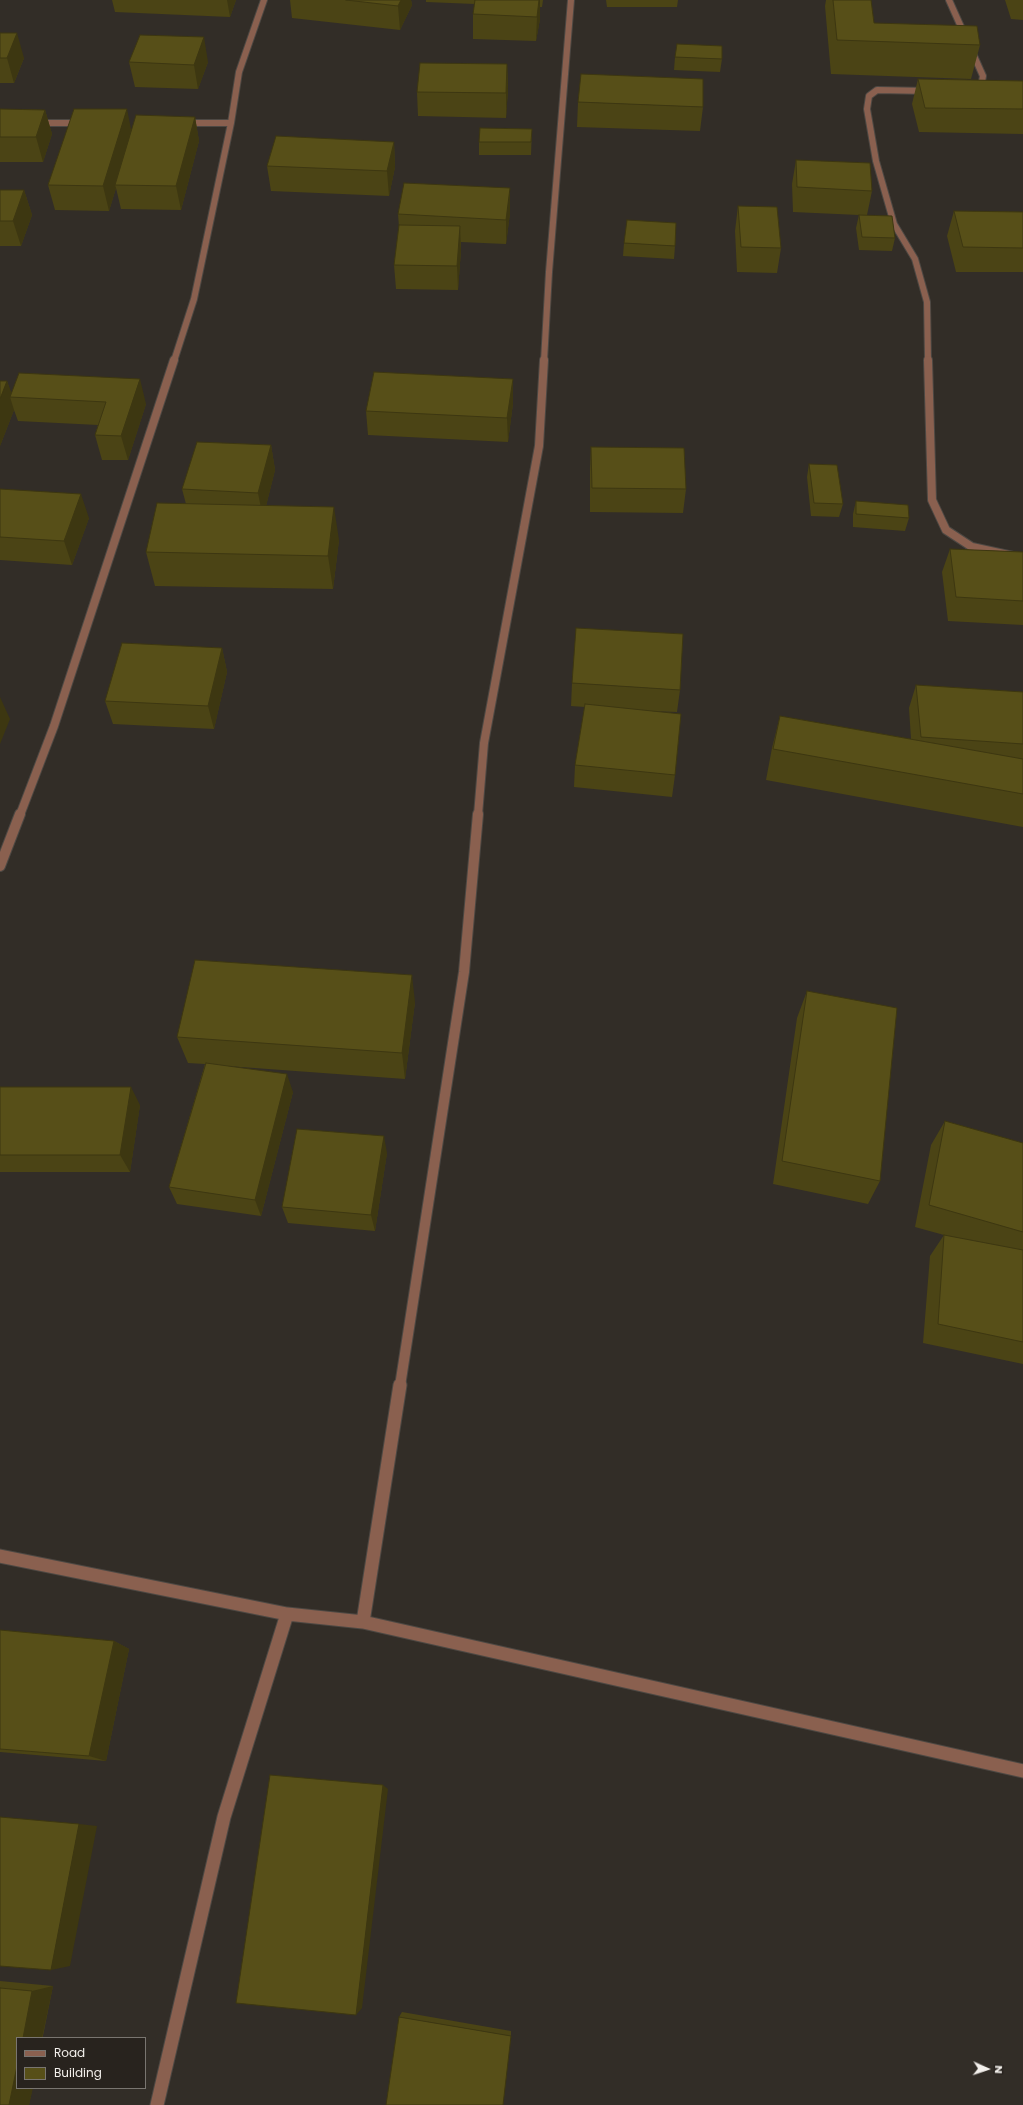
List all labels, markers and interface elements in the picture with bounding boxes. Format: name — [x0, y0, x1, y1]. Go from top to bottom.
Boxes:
legend — [16, 2037, 146, 2089]
text: Road — [54, 2044, 85, 2061]
north arrow — [967, 2049, 1007, 2089]
text: Building — [54, 2064, 102, 2081]
text: N — [991, 2065, 1007, 2074]

